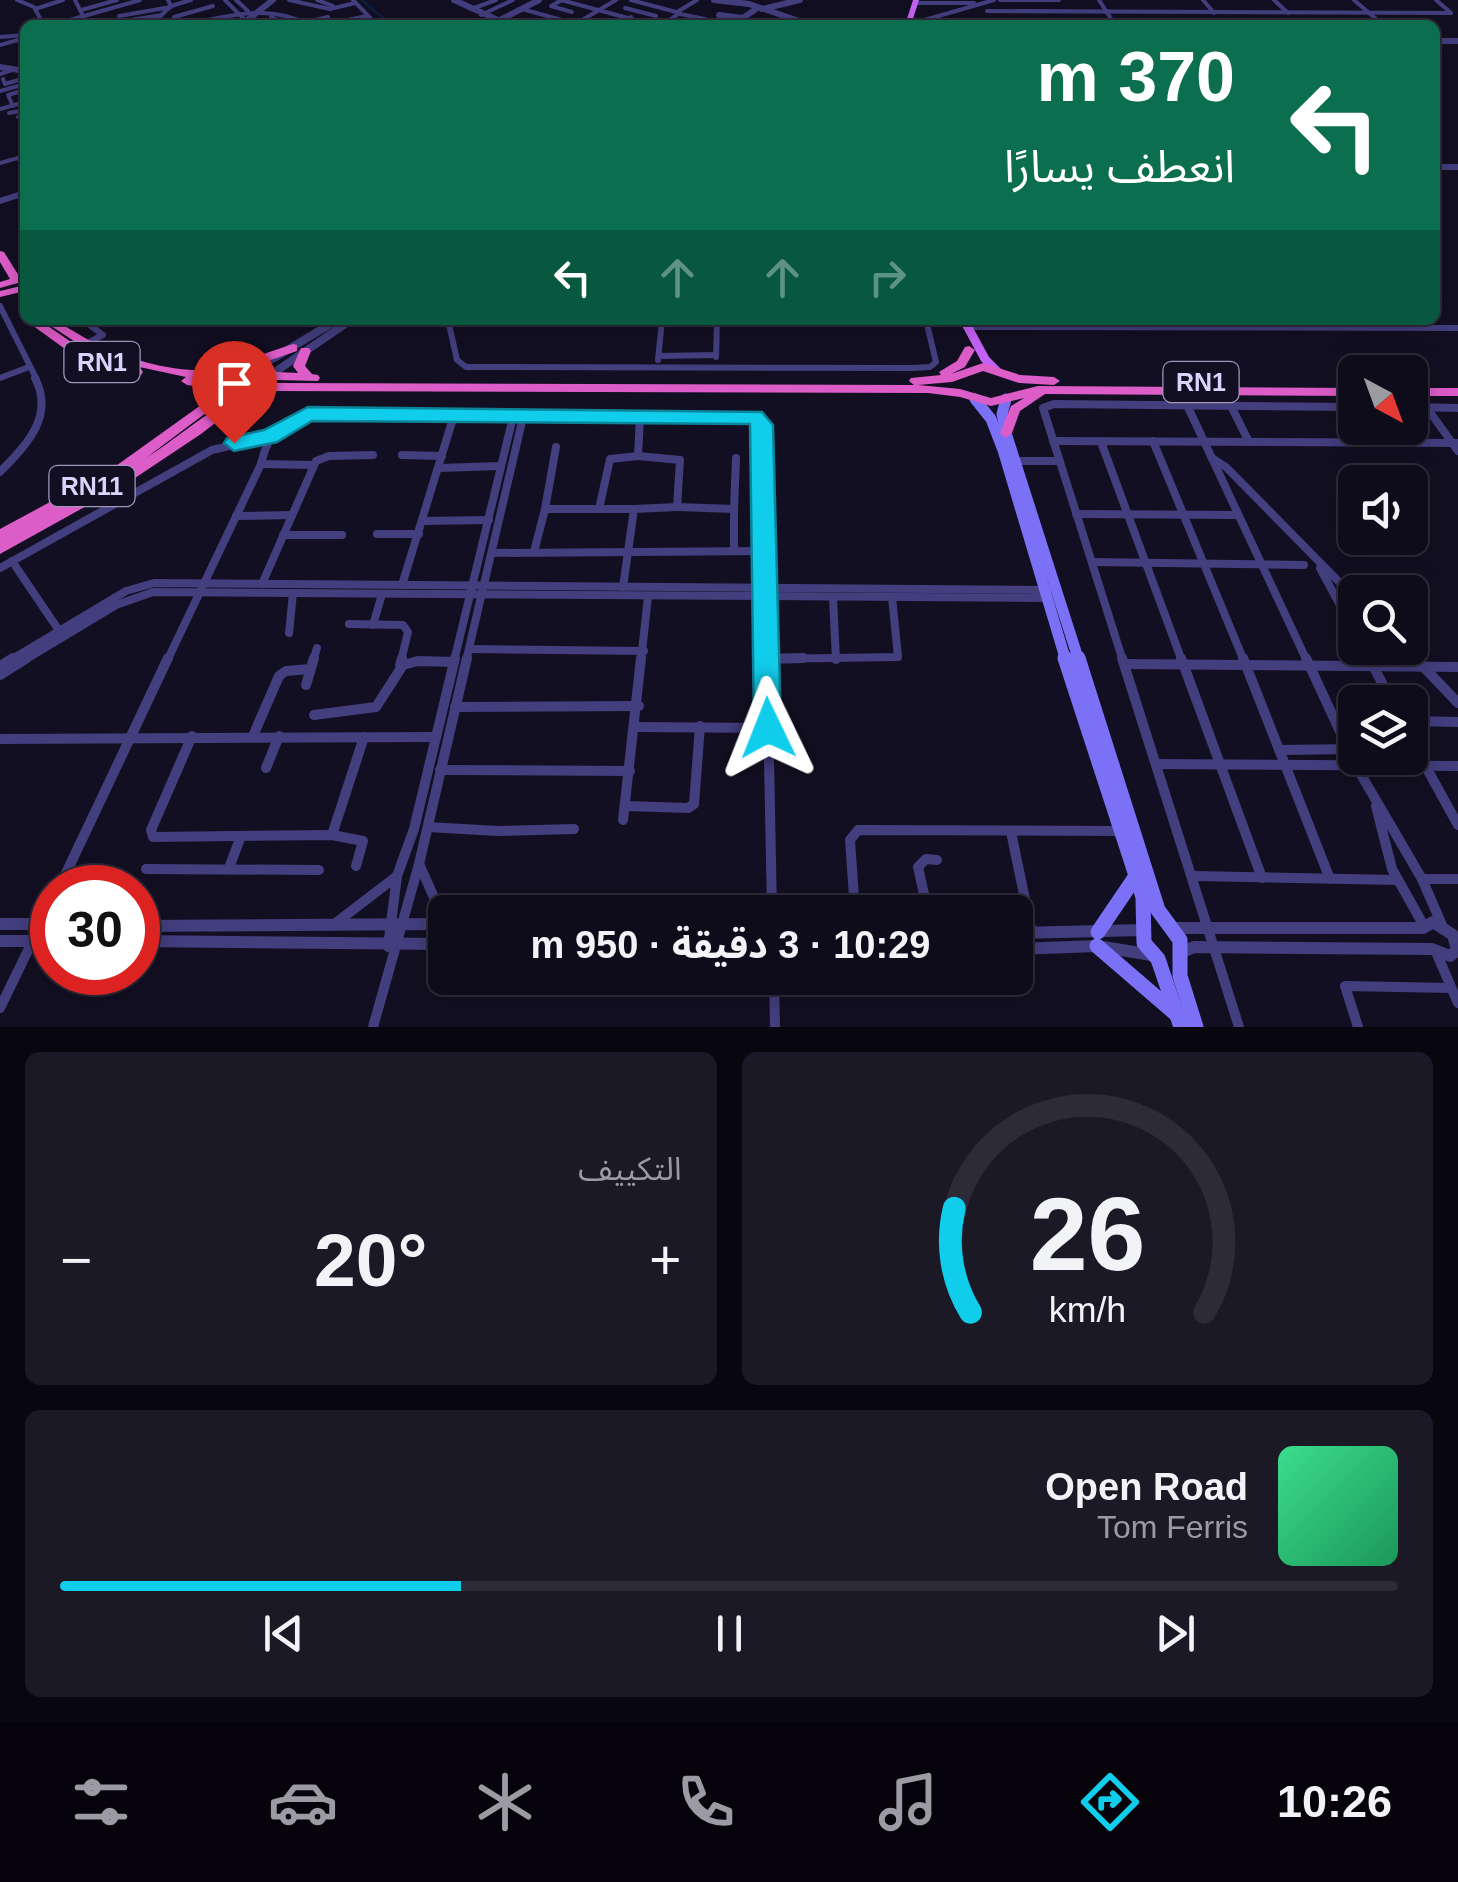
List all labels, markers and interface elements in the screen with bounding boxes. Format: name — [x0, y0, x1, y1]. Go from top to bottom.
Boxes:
text: 370 m — [1037, 38, 1235, 116]
icon: left — [1270, 60, 1400, 190]
text: انعطف يسارًا — [1004, 141, 1235, 192]
icon: left — [545, 250, 600, 305]
icon: ahead — [650, 250, 705, 305]
icon: ahead — [755, 250, 810, 305]
icon: right — [860, 250, 915, 305]
pin — [192, 341, 277, 444]
road number: RN1 — [64, 342, 140, 382]
north arrow — [1338, 355, 1428, 445]
map controls — [1338, 355, 1428, 775]
icon: arrive — [207, 356, 262, 411]
road number: RN1 — [1164, 362, 1238, 402]
button: sound — [1338, 465, 1428, 555]
road number: RN11 — [49, 466, 134, 506]
button: search — [1338, 575, 1428, 665]
position arrow — [716, 676, 820, 780]
button: layers — [1338, 685, 1428, 775]
speed limit sign: 30 — [30, 865, 160, 995]
text: 10:29 · 3 دقيقة · 950 m — [531, 924, 930, 966]
text: التكييف — [578, 1151, 682, 1187]
text: 26 — [1029, 1176, 1145, 1292]
text: 20° — [314, 1218, 427, 1302]
text: − — [60, 1229, 92, 1291]
text: + — [649, 1229, 681, 1291]
text: km/h — [1049, 1290, 1126, 1330]
text: Open Road — [1045, 1466, 1248, 1508]
text: Tom Ferris — [1097, 1509, 1248, 1545]
icon: previous — [256, 1606, 311, 1661]
icon: pause — [702, 1606, 757, 1661]
icon: next — [1148, 1606, 1203, 1661]
icon: filters — [66, 1767, 136, 1837]
icon: car — [268, 1767, 338, 1837]
icon: climate — [470, 1767, 540, 1837]
icon: phone — [671, 1767, 741, 1837]
icon: music — [873, 1767, 943, 1837]
icon: directions — [1075, 1767, 1145, 1837]
text: 10:26 — [1277, 1776, 1392, 1827]

